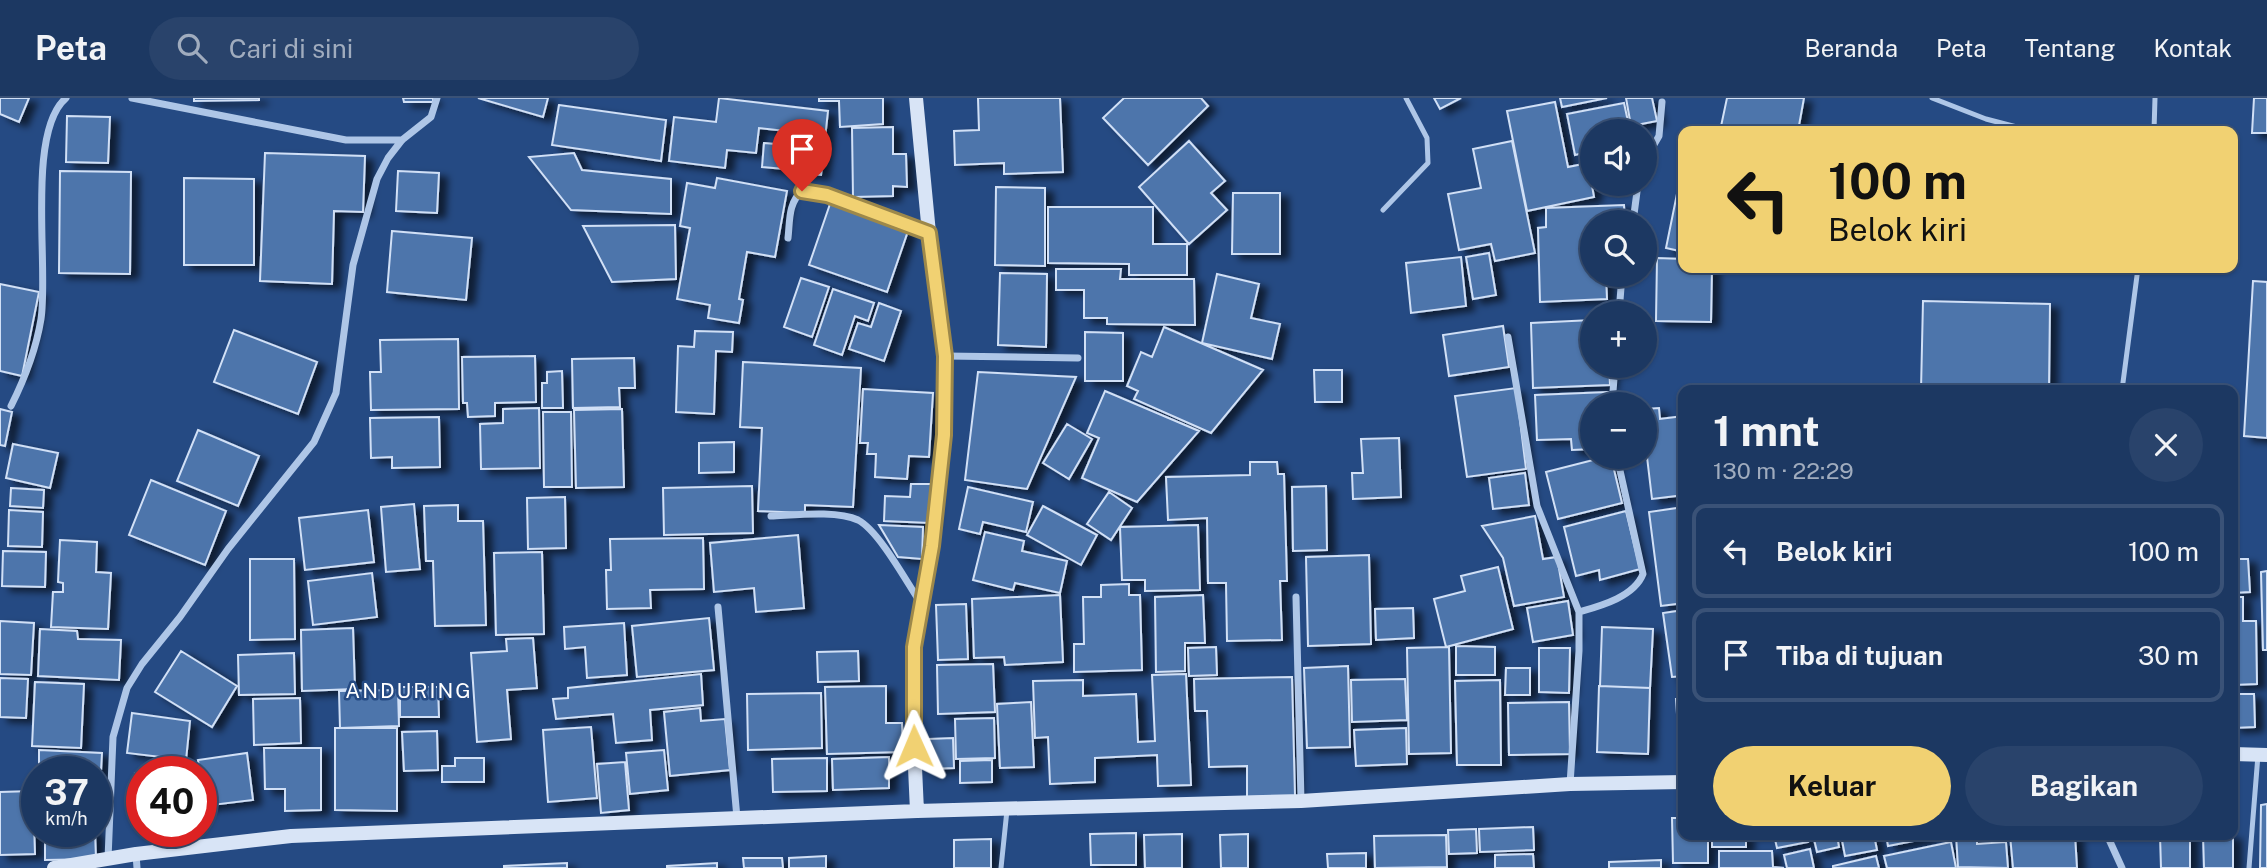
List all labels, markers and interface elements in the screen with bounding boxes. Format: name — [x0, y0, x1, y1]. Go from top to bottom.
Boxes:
search box — [149, 17, 639, 80]
text: Peta — [35, 29, 107, 67]
icon: search — [173, 29, 211, 67]
text: Cari di sini — [229, 33, 353, 64]
text: Beranda — [1804, 34, 1898, 62]
text: Peta — [1936, 34, 1987, 62]
text: Tentang — [2025, 34, 2115, 62]
text: Kontak — [2153, 34, 2232, 62]
pin — [772, 119, 832, 191]
map controls — [1580, 119, 1657, 469]
button: sound — [1580, 119, 1657, 196]
icon: arrive — [783, 130, 821, 168]
text: 100 m — [1828, 152, 1967, 210]
icon: left — [1713, 154, 1804, 245]
button: search — [1580, 210, 1657, 287]
text: Belok kiri — [1828, 211, 1967, 248]
button: + — [1580, 301, 1657, 378]
button: − — [1580, 392, 1657, 469]
text: 1 mnt — [1713, 406, 1820, 455]
button: close — [2129, 408, 2203, 482]
text: 130 m · 22:29 — [1713, 457, 1854, 484]
icon: left — [1717, 532, 1755, 570]
text: Belok kiri — [1776, 536, 1892, 567]
text: 100 m — [2128, 536, 2199, 567]
icon: arrive — [1717, 636, 1755, 674]
text: Tiba di tujuan — [1776, 640, 1943, 671]
text: 30 m — [2138, 640, 2199, 671]
district label: ANDURING — [345, 678, 473, 703]
position arrow — [877, 709, 951, 783]
button: Keluar — [1713, 746, 1951, 826]
button: Bagikan — [1965, 746, 2203, 826]
speed limit sign: 40 — [126, 756, 217, 847]
text: 37 — [44, 772, 89, 813]
text: km/h — [45, 808, 88, 829]

